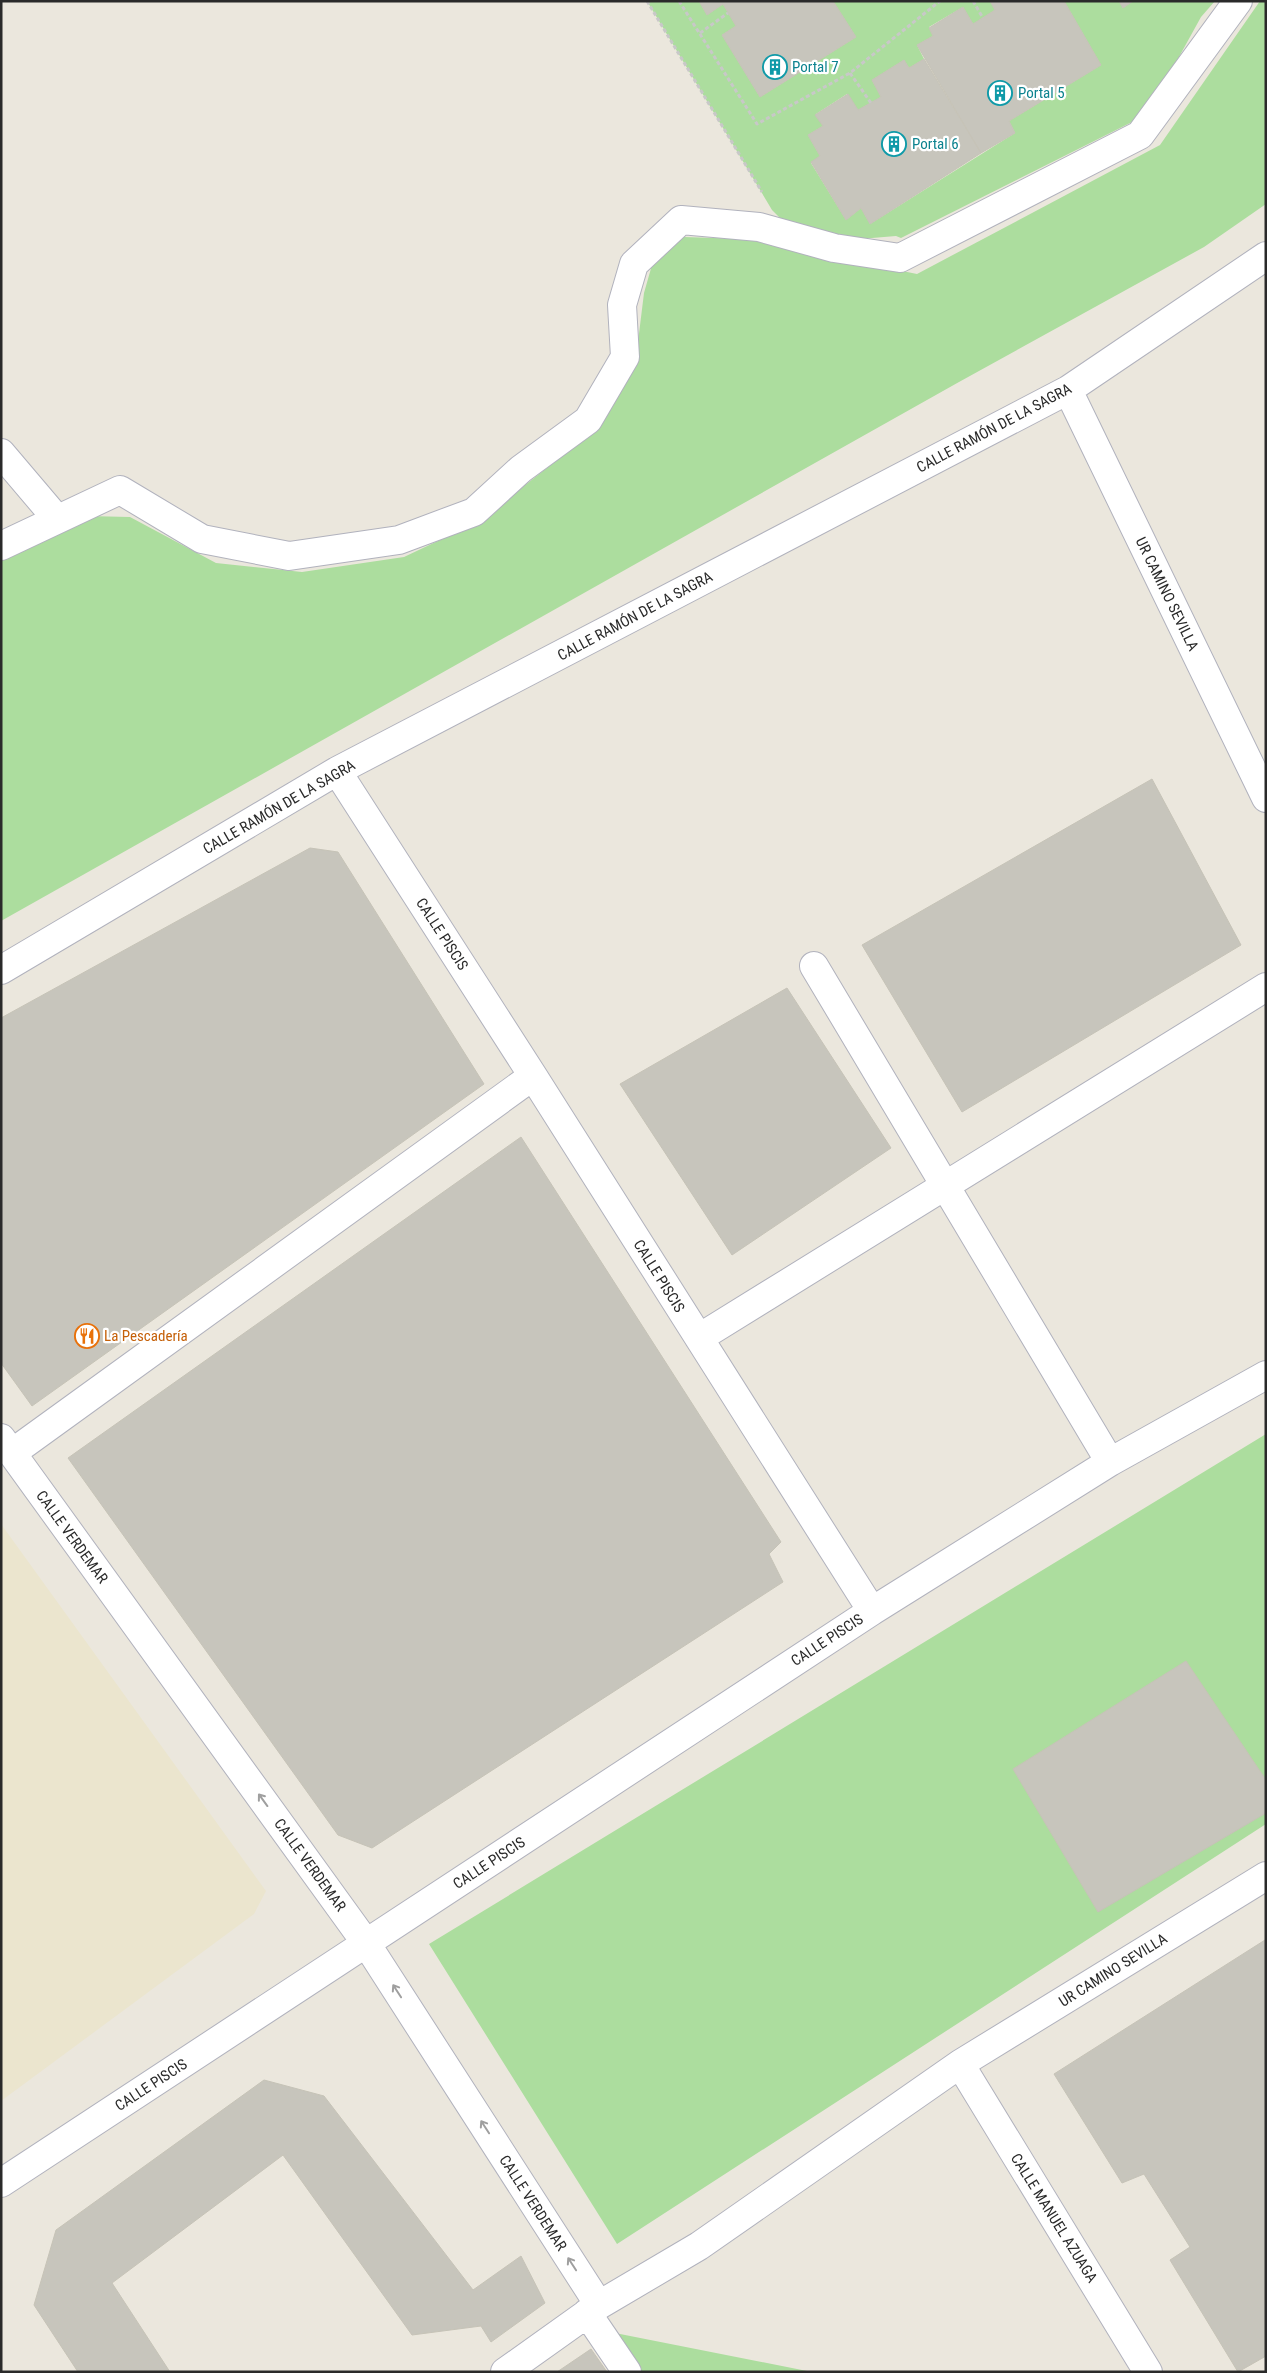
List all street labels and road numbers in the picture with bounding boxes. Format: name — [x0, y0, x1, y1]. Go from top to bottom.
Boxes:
street label: CALLE RAMÓN DE LA SAGRA — [914, 379, 1075, 476]
street label: UR CAMINO SEVILLA — [1132, 534, 1202, 654]
street label: CALLE RAMÓN DE LA SAGRA — [555, 567, 716, 664]
street label: CALLE RAMÓN DE LA SAGRA — [200, 756, 359, 858]
street label: CALLE PISCIS — [412, 895, 472, 974]
street label: CALLE PISCIS — [630, 1236, 689, 1316]
street label: CALLE VERDEMAR — [32, 1487, 112, 1587]
street label: CALLE PISCIS — [788, 1610, 867, 1670]
street label: CALLE VERDEMAR — [270, 1815, 350, 1915]
street label: CALLE PISCIS — [450, 1833, 529, 1893]
street label: UR CAMINO SEVILLA — [1056, 1929, 1171, 2011]
street label: CALLE PISCIS — [112, 2055, 191, 2115]
street label: CALLE MANUEL AZUAGA — [1007, 2150, 1101, 2286]
street label: CALLE VERDEMAR — [495, 2152, 571, 2254]

